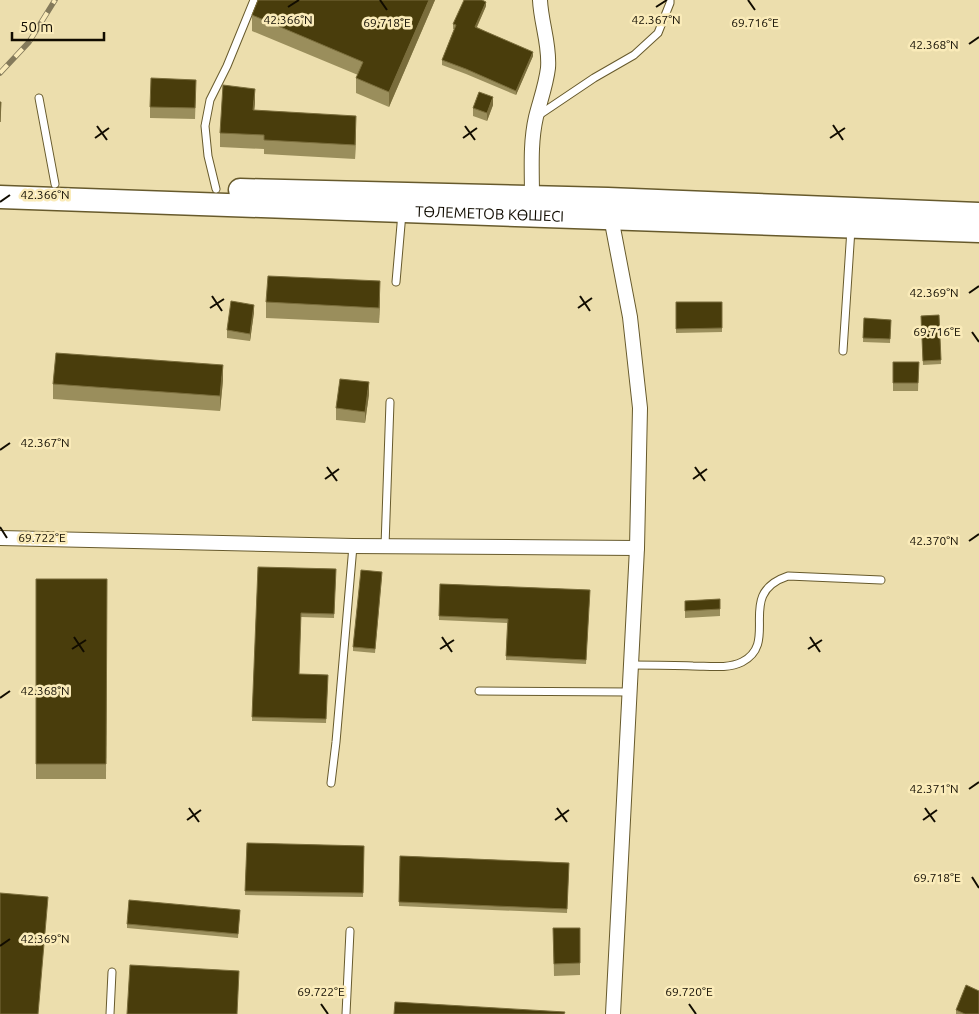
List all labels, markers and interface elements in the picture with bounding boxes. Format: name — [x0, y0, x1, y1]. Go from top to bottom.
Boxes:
scale bar — [12, 10, 105, 42]
text: 42.366°N — [263, 13, 313, 26]
text: 42.367°N — [631, 13, 681, 26]
text: 69.718°E — [363, 16, 411, 29]
text: 69.716°E — [731, 16, 779, 29]
text: 50 m — [20, 18, 53, 35]
text: 42.368°N — [909, 38, 959, 51]
text: 42.366°N — [20, 188, 70, 201]
street label: ТӨЛЕМЕТОВ КӨШЕСІ — [415, 202, 564, 225]
text: 42.369°N — [909, 286, 959, 299]
text: 69.716°E — [913, 325, 961, 338]
text: 42.367°N — [20, 436, 70, 449]
text: 69.722°E — [18, 531, 66, 544]
text: 42.370°N — [909, 534, 959, 547]
text: 42.368°N — [20, 684, 70, 697]
text: 42.371°N — [909, 782, 959, 795]
text: 69.718°E — [913, 871, 961, 884]
text: 42.369°N — [20, 932, 70, 945]
text: 69.722°E — [297, 985, 345, 998]
text: 69.720°E — [665, 985, 713, 998]

